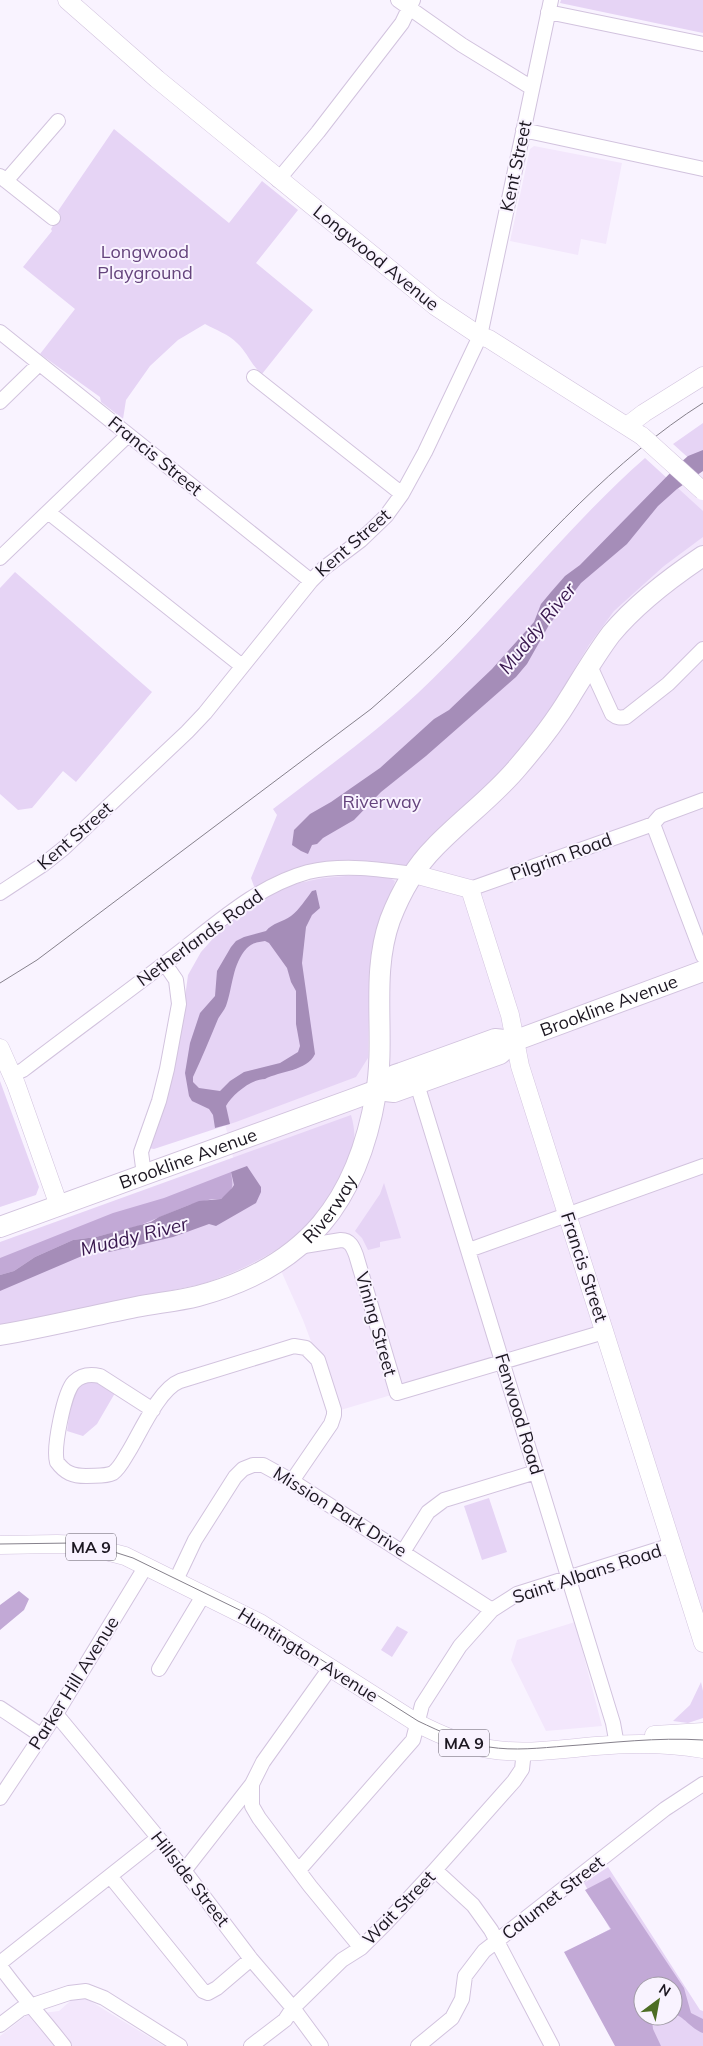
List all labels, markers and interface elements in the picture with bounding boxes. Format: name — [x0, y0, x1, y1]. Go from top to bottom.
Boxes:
street label: Kent Street — [495, 118, 536, 213]
street label: Longwood Avenue — [309, 200, 444, 316]
park label: Longwood Playground — [97, 240, 193, 284]
street label: Francis Street — [104, 411, 207, 501]
street label: Kent Street — [310, 504, 395, 582]
water label: Muddy River — [493, 577, 582, 678]
park label: Riverway — [343, 790, 422, 813]
street label: Kent Street — [32, 797, 117, 875]
street label: Pilgrim Road — [507, 827, 615, 886]
street label: Netherlands Road — [132, 884, 267, 991]
street label: Brookline Avenue — [537, 969, 681, 1041]
street label: Brookline Avenue — [116, 1123, 260, 1194]
street label: Riverway — [297, 1171, 362, 1248]
street label: Francis Street — [556, 1209, 613, 1325]
water label: Muddy River — [78, 1211, 191, 1261]
street label: Vining Street — [351, 1269, 402, 1379]
street label: Fenwood Road — [490, 1350, 549, 1477]
street label: Mission Park Drive — [269, 1461, 411, 1562]
road number: MA 9 — [66, 1534, 116, 1560]
street label: Saint Albans Road — [509, 1539, 664, 1608]
street label: Huntington Avenue — [234, 1602, 383, 1707]
street label: Parker Hill Avenue — [23, 1612, 124, 1754]
road number: MA 9 — [439, 1730, 489, 1756]
street label: Hillside Street — [146, 1826, 235, 1931]
street label: Calumet Street — [497, 1850, 609, 1945]
street label: Wait Street — [357, 1866, 440, 1950]
north arrow — [633, 1976, 683, 2026]
text: N — [656, 1980, 674, 2000]

